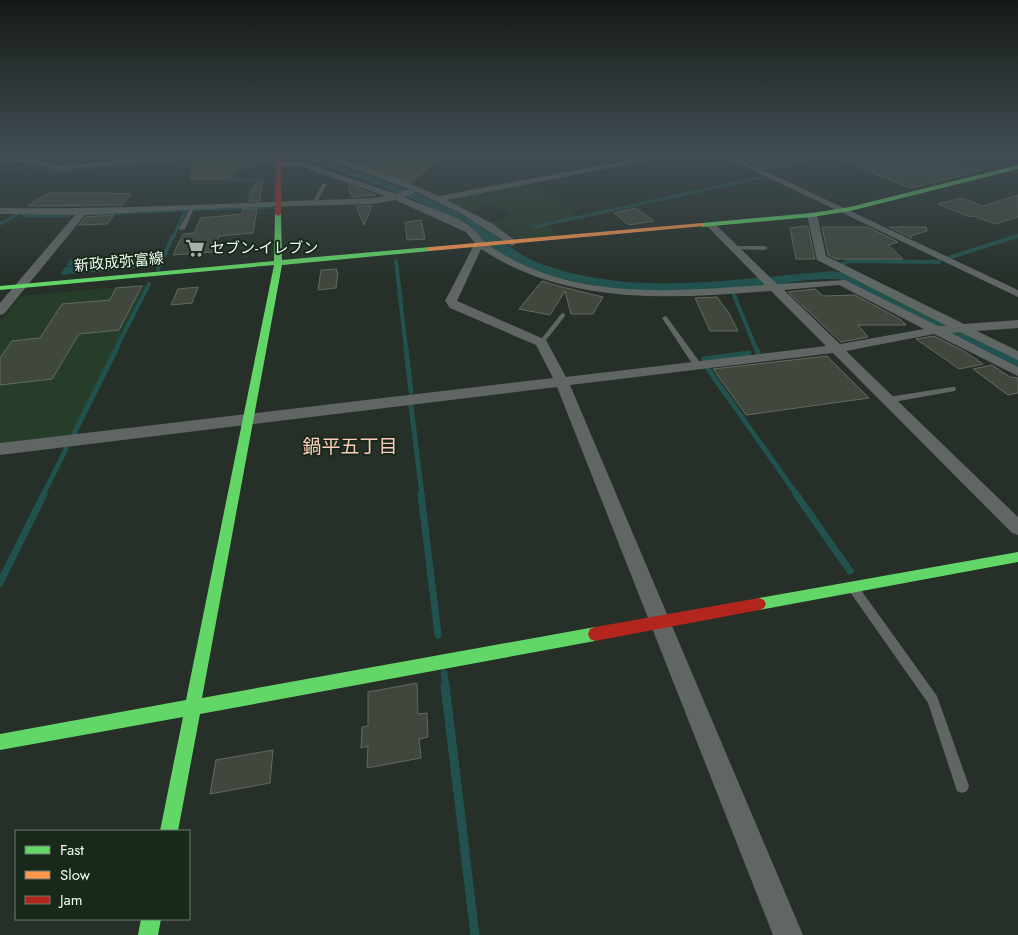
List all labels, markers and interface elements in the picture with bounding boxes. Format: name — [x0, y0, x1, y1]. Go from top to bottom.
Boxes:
supermarket icon: セブン-イレブン — [184, 237, 206, 259]
place label: セブン-イレブン — [210, 237, 318, 259]
street label: 新政成弥富線 — [73, 247, 165, 277]
district label: 鍋平五丁目 — [302, 433, 398, 460]
legend — [15, 830, 190, 920]
text: Fast — [60, 839, 84, 861]
text: Slow — [60, 864, 91, 886]
text: Jam — [58, 889, 83, 911]

